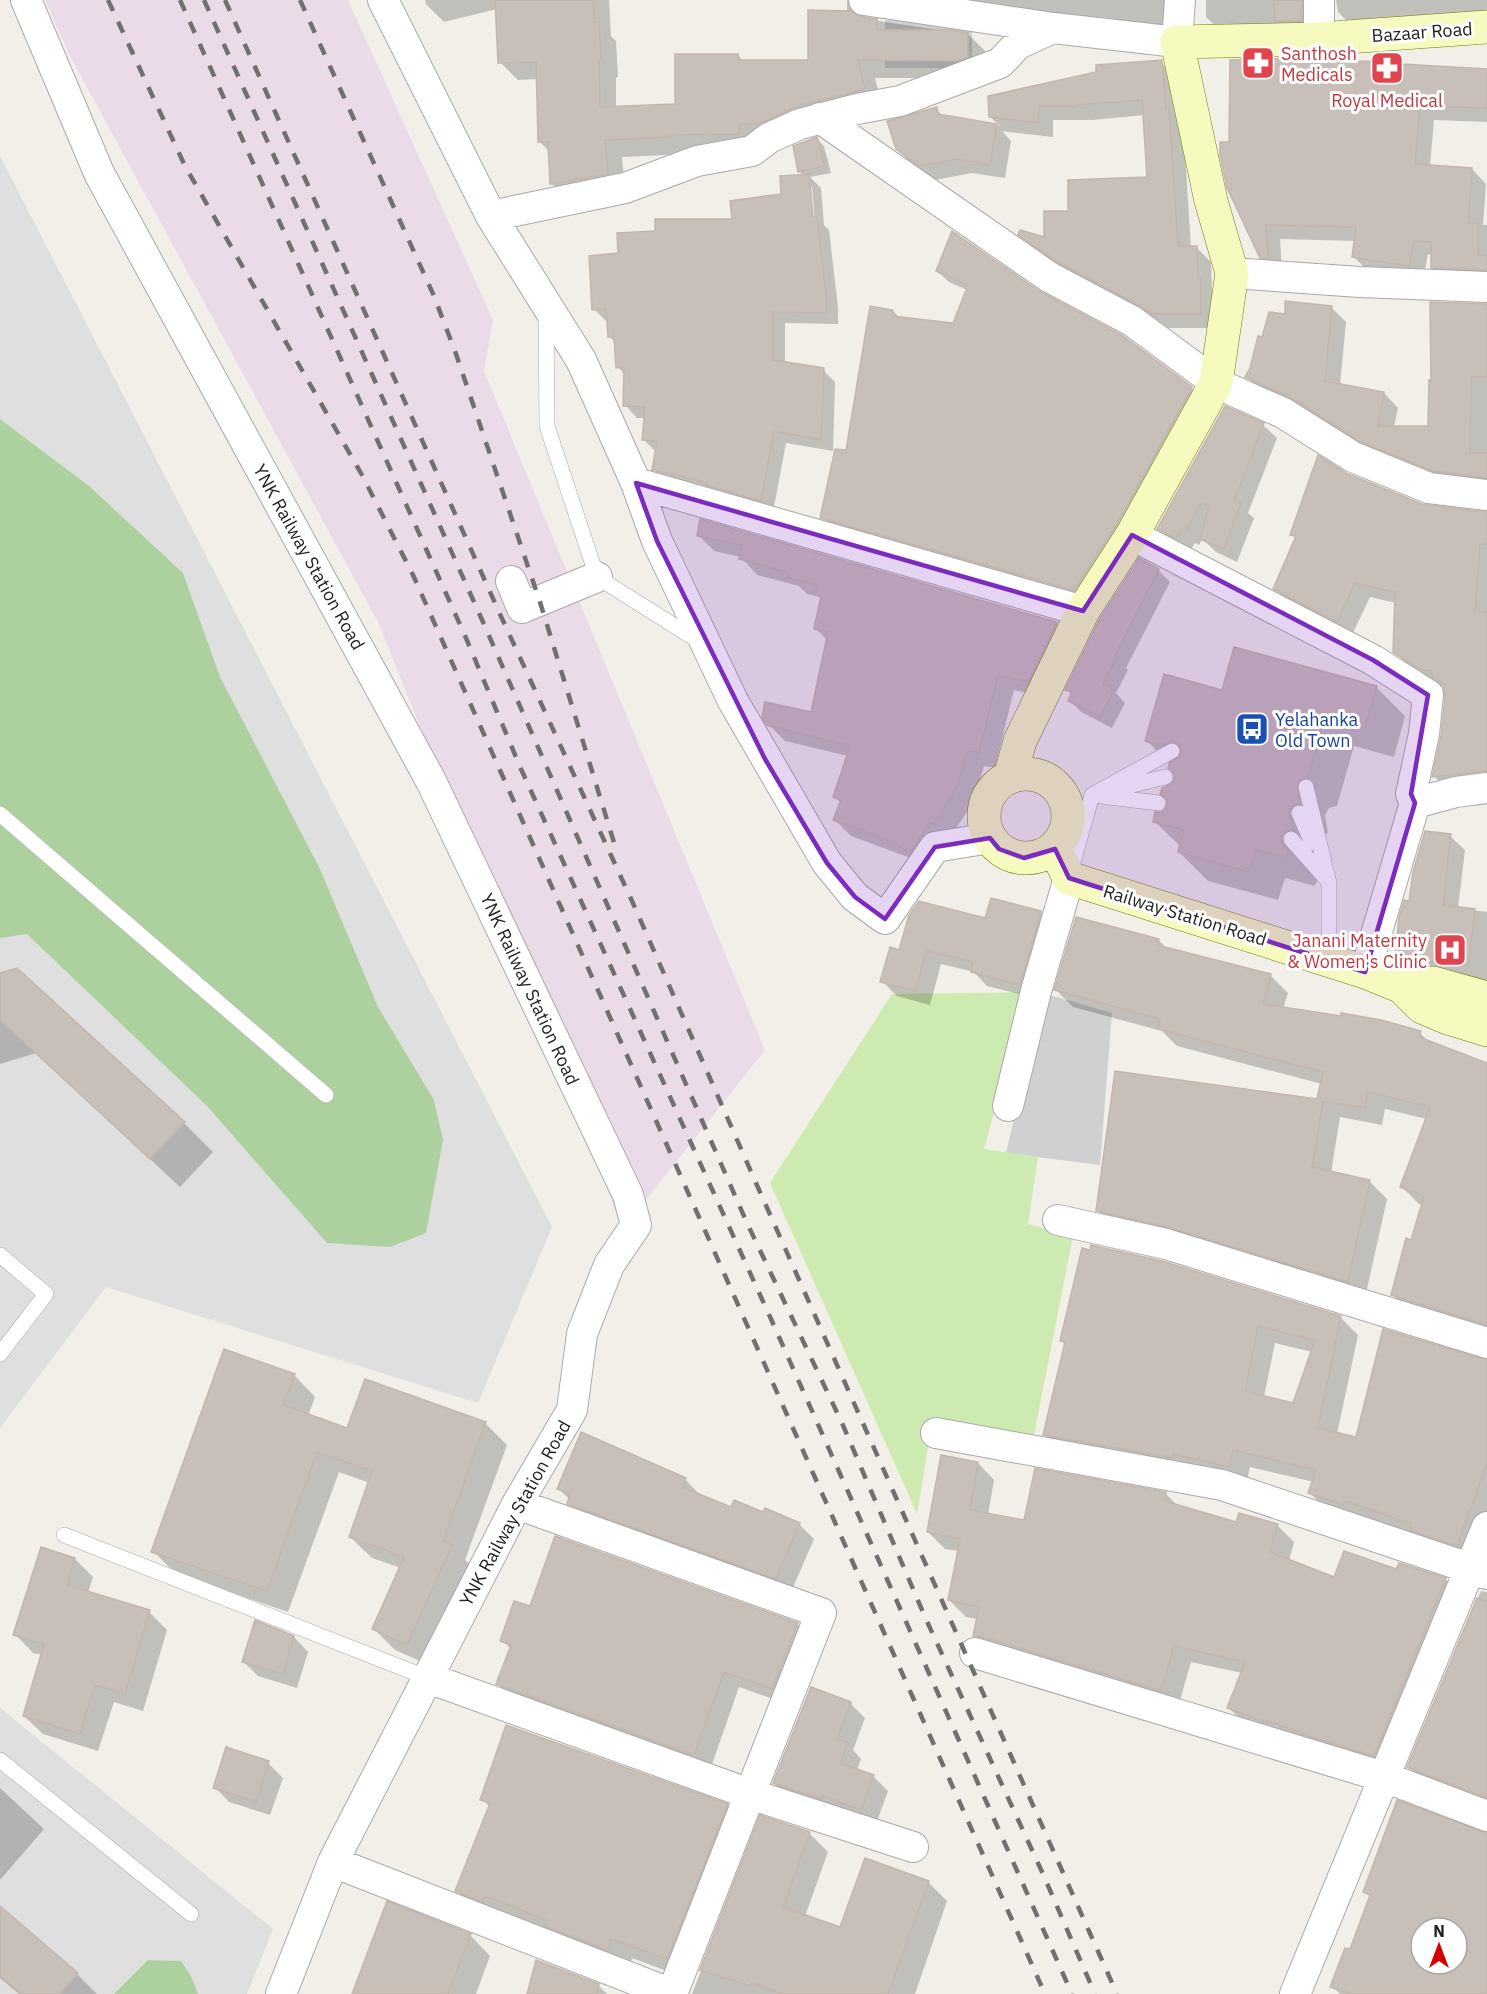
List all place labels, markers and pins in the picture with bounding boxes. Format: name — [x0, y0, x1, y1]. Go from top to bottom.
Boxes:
place label: Santhosh Medicals — [1281, 42, 1357, 86]
pharmacy icon: Santhosh Medicals — [1240, 45, 1276, 81]
pharmacy icon: Royal Medical — [1369, 50, 1405, 86]
place label: Royal Medical — [1331, 89, 1443, 112]
place label: Yelahanka Old Town — [1275, 708, 1359, 752]
bus stop icon: Yelahanka Old Town — [1234, 711, 1270, 747]
place label: Janani Maternity & Women's Clinic — [1287, 929, 1427, 973]
hospital icon: Janani Maternity & Women's Clinic — [1432, 932, 1468, 968]

